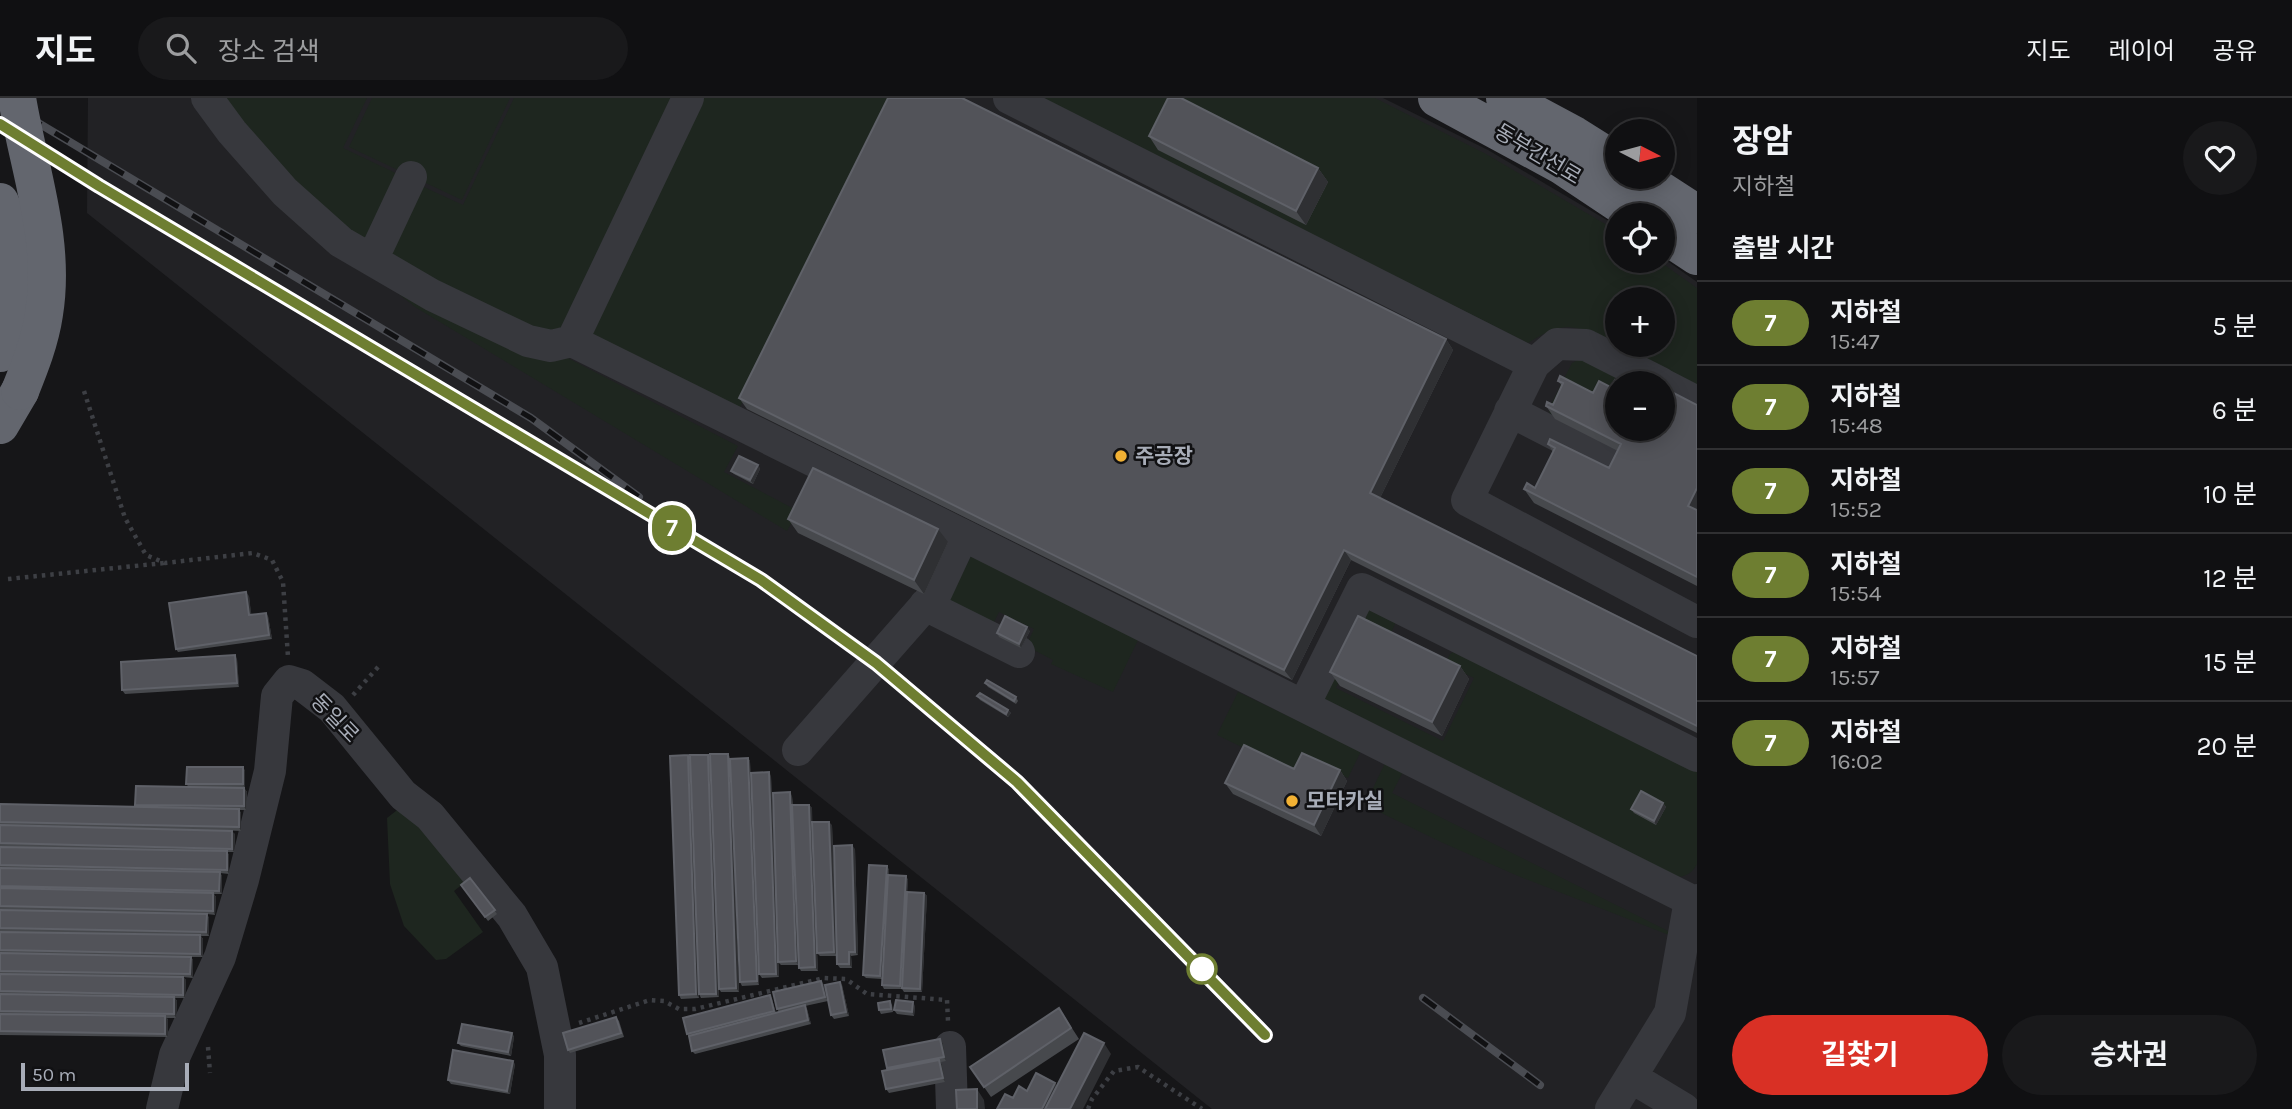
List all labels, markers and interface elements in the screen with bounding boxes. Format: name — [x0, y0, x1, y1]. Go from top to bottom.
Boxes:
search box — [138, 17, 628, 80]
icon: search — [162, 29, 200, 67]
text: 지도 — [35, 32, 96, 70]
text: 장소 검색 — [218, 36, 320, 67]
text: 지도 — [2026, 37, 2071, 65]
text: 레이어 — [2109, 37, 2175, 65]
text: 공유 — [2213, 37, 2257, 65]
street label: 동부간선로 — [1490, 119, 1586, 189]
north arrow — [1605, 119, 1675, 189]
map controls — [1605, 119, 1675, 441]
button: heart — [2183, 121, 2257, 195]
text: 장암 — [1732, 122, 1793, 160]
text: 지하철 — [1732, 173, 1795, 200]
button: locate — [1605, 203, 1675, 273]
text: 출발 시간 — [1732, 233, 1834, 264]
button: + — [1605, 287, 1675, 357]
text: 지하철 — [1830, 297, 1902, 328]
text: 7 — [1765, 309, 1776, 337]
text: 5 분 — [2212, 311, 2257, 342]
text: 15:47 — [1830, 328, 1880, 355]
button: − — [1605, 371, 1675, 441]
text: 지하철 — [1830, 381, 1902, 412]
text: 7 — [1765, 393, 1776, 421]
text: 6 분 — [2212, 395, 2257, 426]
text: 15:48 — [1830, 412, 1883, 439]
place label: 주공장 — [1135, 444, 1193, 468]
marker: 주공장 — [1113, 448, 1129, 464]
text: 지하철 — [1830, 465, 1902, 496]
text: 7 — [1765, 477, 1776, 505]
text: 10 분 — [2203, 479, 2257, 510]
text: 15:52 — [1830, 496, 1882, 523]
line badge: 7 — [649, 505, 695, 551]
text: 7 — [666, 514, 678, 542]
text: 지하철 — [1830, 549, 1902, 580]
text: 7 — [1765, 561, 1776, 589]
text: 12 분 — [2203, 563, 2257, 594]
text: 15:54 — [1830, 580, 1882, 607]
text: 지하철 — [1830, 633, 1902, 664]
text: 7 — [1765, 645, 1776, 673]
text: 15 분 — [2204, 647, 2257, 678]
text: 15:57 — [1830, 664, 1880, 691]
street label: 동일로 — [306, 689, 364, 747]
text: 지하철 — [1830, 717, 1902, 748]
text: 7 — [1765, 729, 1776, 757]
text: 20 분 — [2196, 731, 2257, 762]
text: 16:02 — [1830, 748, 1883, 775]
place label: 모타카실 — [1306, 789, 1383, 813]
marker: 모타카실 — [1284, 793, 1300, 809]
unlabelled marker — [1187, 954, 1217, 984]
button: 길찾기 — [1732, 1015, 1988, 1095]
button: 승차권 — [2002, 1015, 2257, 1095]
scale bar — [21, 1060, 189, 1092]
text: 50 m — [32, 1064, 76, 1086]

